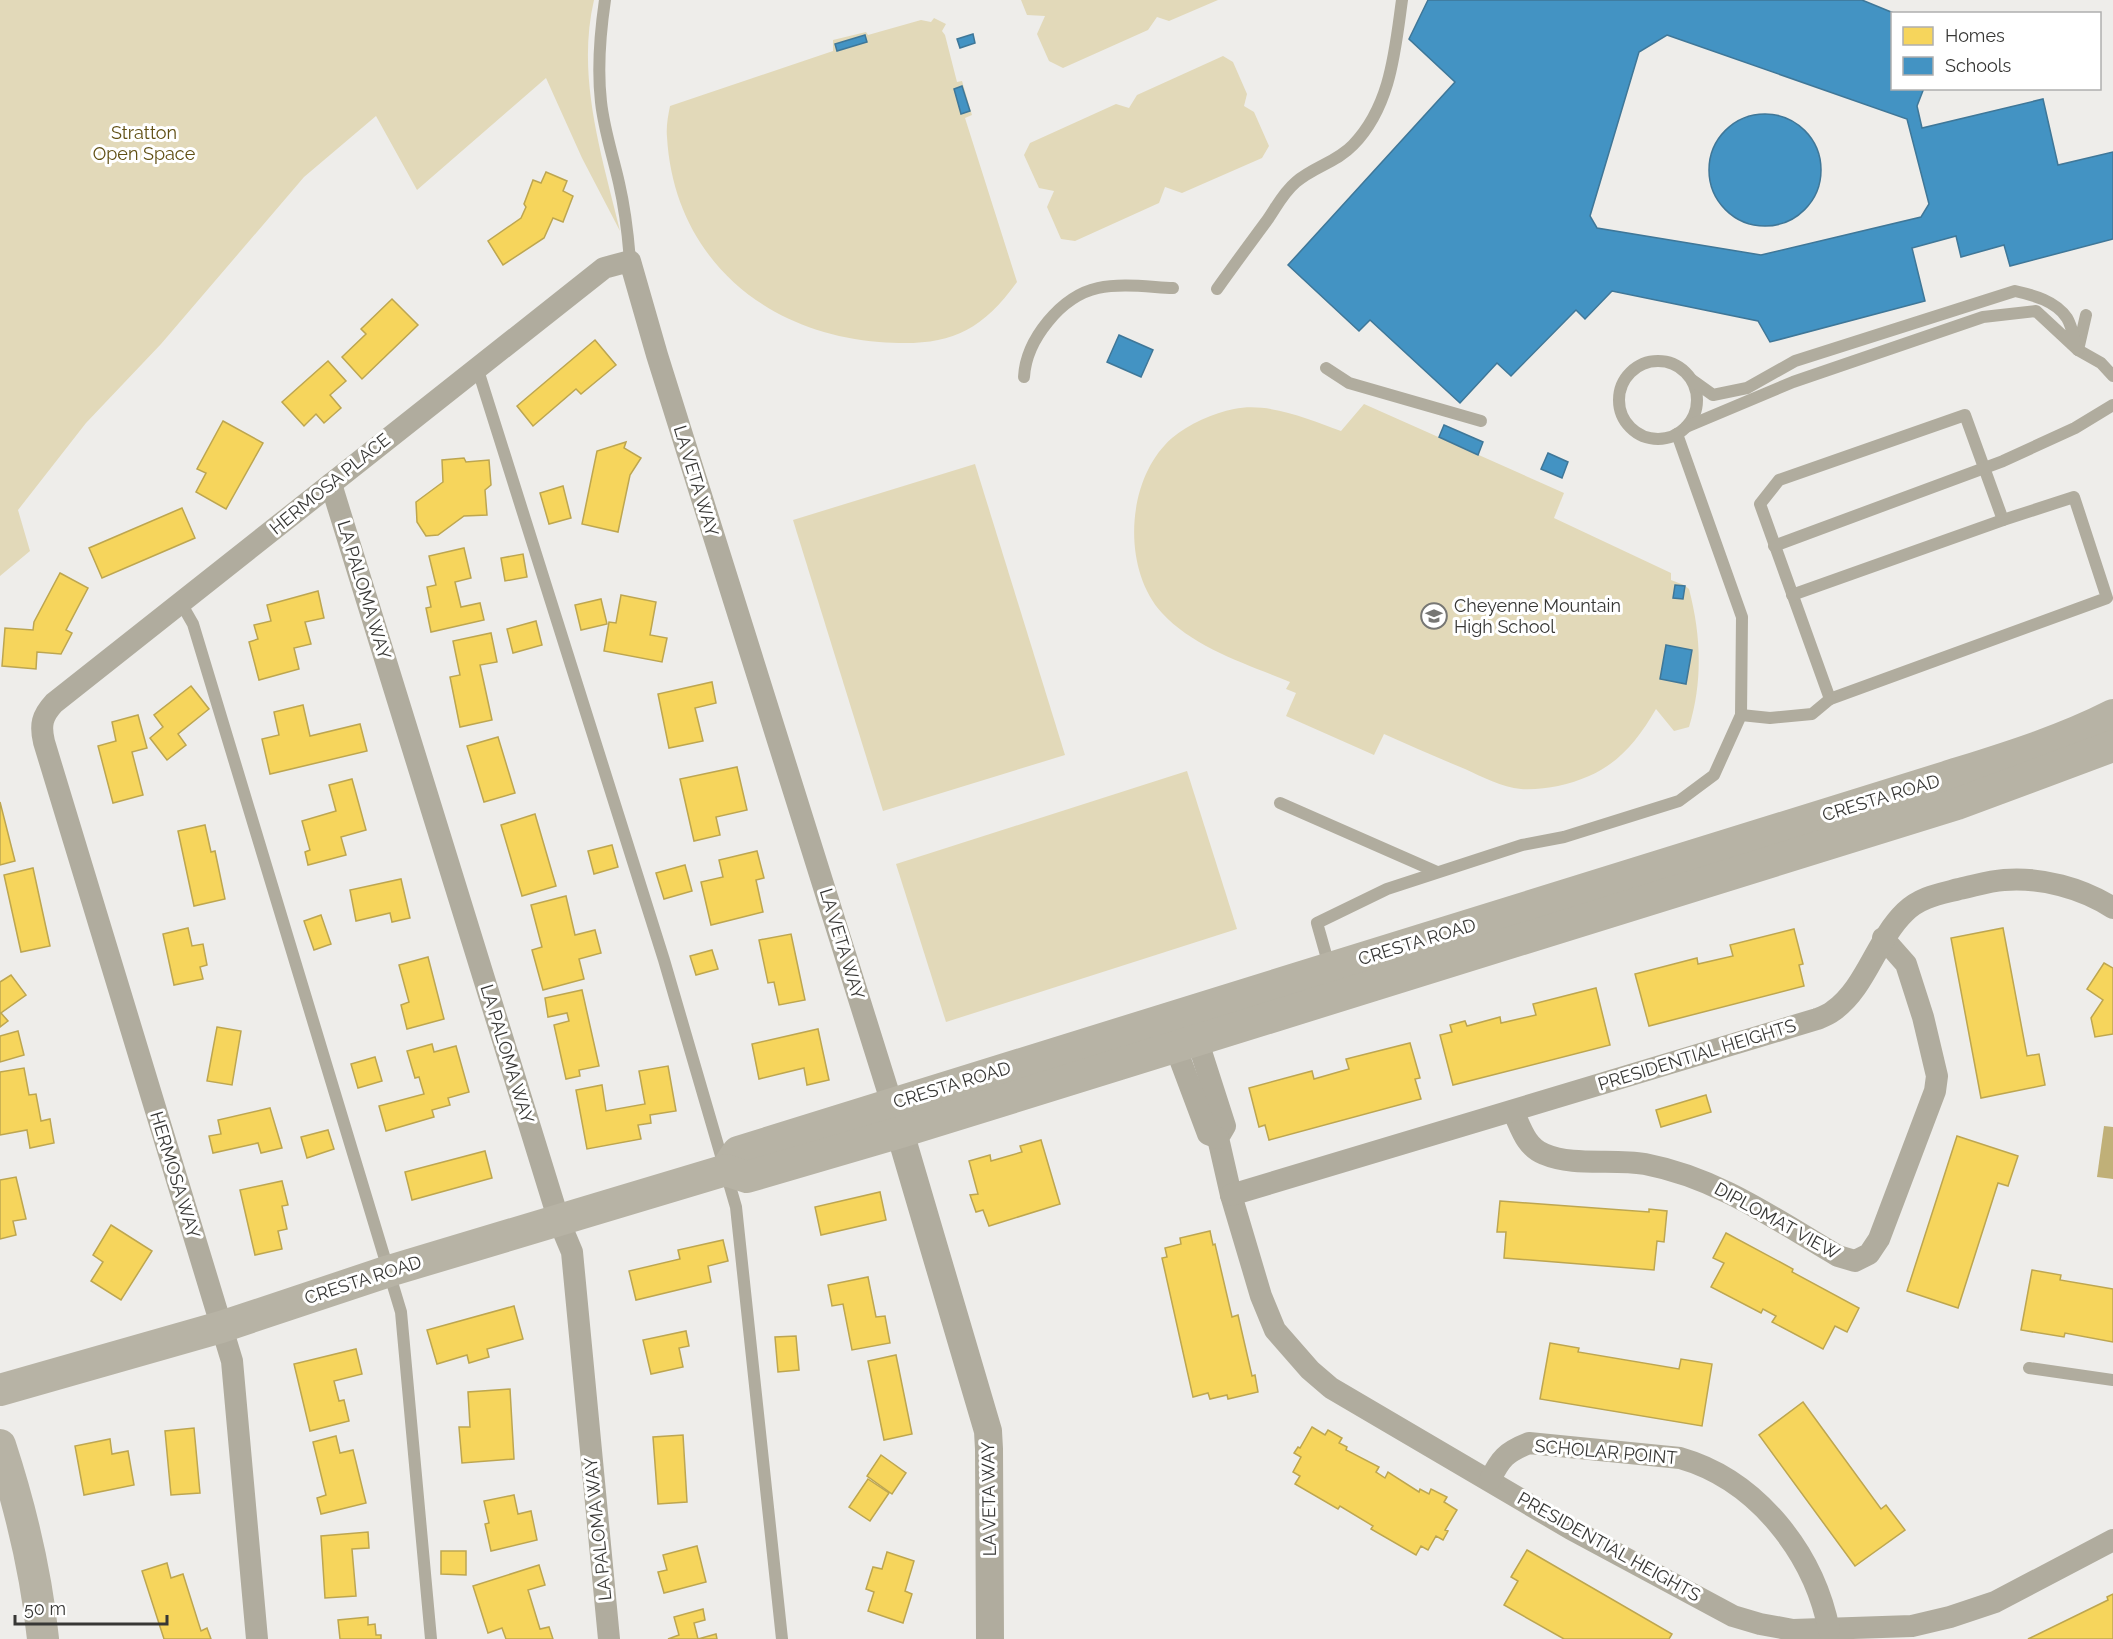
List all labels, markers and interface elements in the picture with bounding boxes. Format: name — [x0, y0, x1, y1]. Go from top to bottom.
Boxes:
legend — [1891, 12, 2101, 90]
text: Homes — [1945, 25, 2005, 46]
text: Schools — [1945, 55, 2012, 76]
park label: Stratton Open Space — [93, 122, 196, 164]
street label: LA VETA WAY — [670, 423, 723, 539]
street label: HERMOSA PLACE — [265, 429, 394, 539]
street label: LA PALOMA WAY — [333, 518, 396, 662]
place label: Cheyenne Mountain High School — [1454, 595, 1621, 637]
school or university icon: Cheyenne Mountain High School — [1419, 601, 1449, 631]
street label: CRESTA ROAD — [1820, 770, 1942, 825]
street label: LA VETA WAY — [816, 886, 869, 1002]
street label: CRESTA ROAD — [1356, 914, 1478, 969]
street label: LA PALOMA WAY — [476, 982, 539, 1126]
street label: PRESIDENTIAL HEIGHTS — [1595, 1014, 1798, 1095]
street label: CRESTA ROAD — [891, 1057, 1013, 1112]
street label: HERMOSA WAY — [146, 1109, 205, 1241]
street label: DIPLOMAT VIEW — [1711, 1178, 1844, 1264]
street label: CRESTA ROAD — [302, 1251, 424, 1308]
street label: SCHOLAR POINT — [1534, 1435, 1678, 1468]
street label: LA VETA WAY — [977, 1441, 1000, 1557]
street label: LA PALOMA WAY — [579, 1456, 615, 1602]
street label: PRESIDENTIAL HEIGHTS — [1514, 1487, 1704, 1606]
scale bar — [15, 1588, 166, 1626]
text: 50 m — [24, 1598, 66, 1619]

